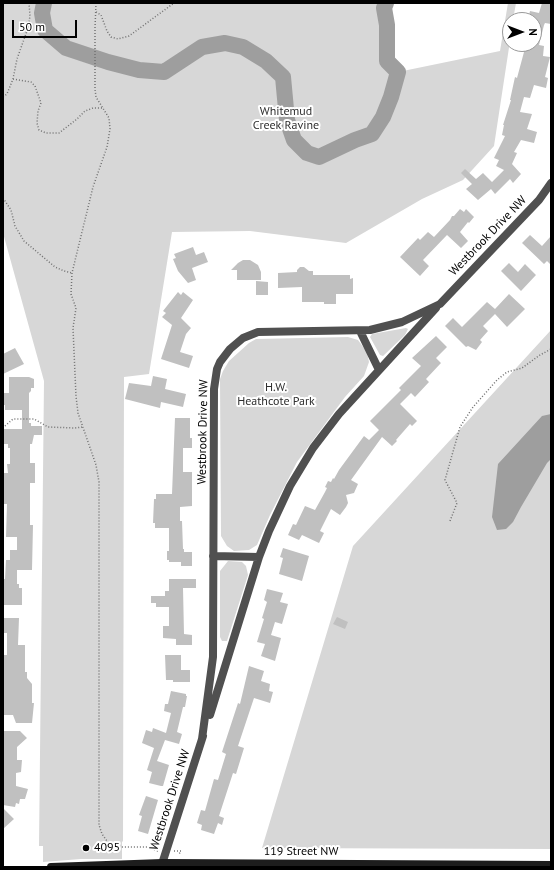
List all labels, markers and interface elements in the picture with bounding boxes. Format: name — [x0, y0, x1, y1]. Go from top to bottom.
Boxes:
scale bar — [14, 12, 79, 38]
north arrow — [502, 12, 542, 52]
text: 50 m — [19, 19, 45, 34]
text: N — [526, 28, 540, 36]
park label: Whitemud Creek Ravine — [253, 105, 319, 133]
street label: Westbrook Drive NW — [446, 193, 530, 279]
street label: Westbrook Drive NW — [195, 379, 211, 485]
park label: H.W. Heathcote Park — [237, 381, 315, 409]
street label: Westbrook Drive NW — [147, 748, 193, 852]
place label: 4095 — [94, 841, 120, 855]
marker: 4095 — [81, 843, 91, 853]
street label: 119 Street NW — [264, 845, 338, 859]

